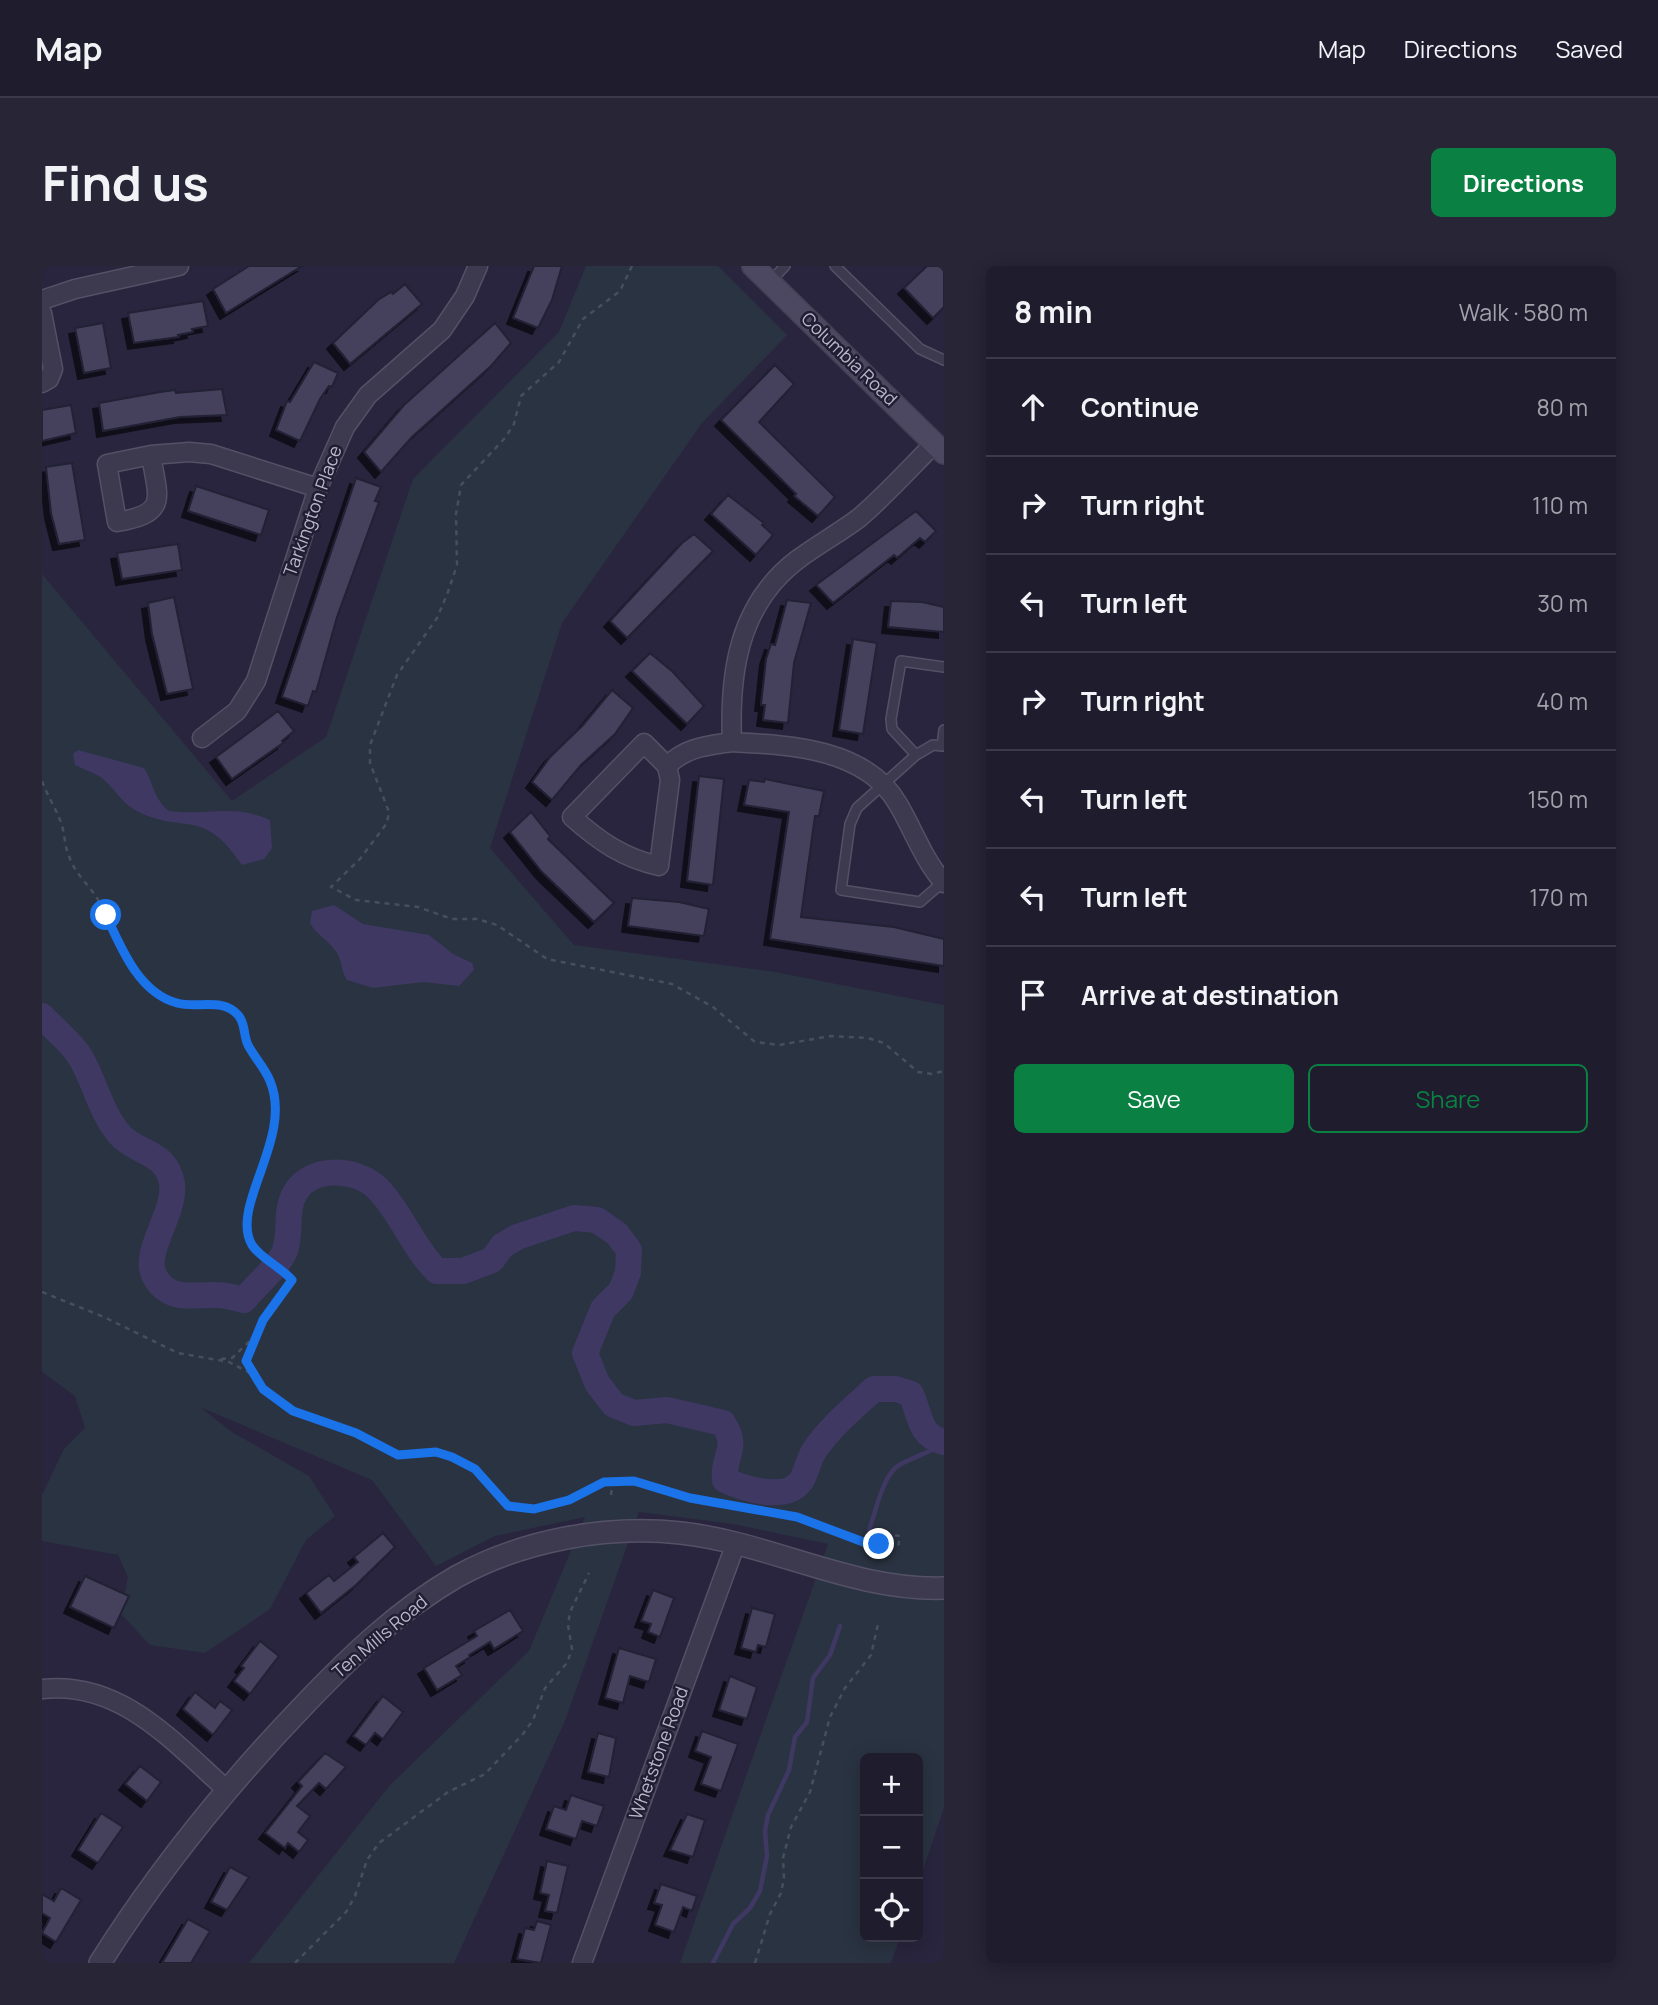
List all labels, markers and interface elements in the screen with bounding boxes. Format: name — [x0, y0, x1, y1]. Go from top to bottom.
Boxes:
text: Map — [35, 26, 103, 71]
text: Map — [1318, 32, 1366, 65]
text: Directions — [1404, 32, 1517, 65]
text: Saved — [1555, 32, 1623, 65]
button: Directions — [1431, 148, 1616, 217]
text: Find us — [42, 149, 209, 216]
text: 8 min — [1014, 291, 1093, 332]
text: Walk · 580 m — [1459, 296, 1588, 328]
street label: Columbia Road — [796, 306, 903, 410]
icon: ahead — [1014, 388, 1052, 426]
text: Continue — [1081, 389, 1199, 425]
text: 80 m — [1537, 391, 1588, 423]
street label: Tarkington Place — [277, 442, 347, 579]
icon: right — [1014, 486, 1052, 524]
text: Turn right — [1081, 487, 1205, 523]
text: 110 m — [1532, 489, 1588, 521]
icon: left — [1014, 584, 1052, 622]
text: Turn left — [1081, 585, 1188, 621]
text: 30 m — [1537, 587, 1588, 619]
icon: right — [1014, 682, 1052, 720]
text: Turn right — [1081, 683, 1205, 719]
text: 40 m — [1536, 685, 1588, 717]
icon: left — [1014, 780, 1052, 818]
text: Turn left — [1081, 781, 1188, 817]
text: 150 m — [1528, 783, 1588, 815]
icon: left — [1014, 878, 1052, 916]
text: Turn left — [1081, 879, 1188, 915]
text: 170 m — [1529, 881, 1588, 913]
route start — [90, 899, 121, 930]
icon: arrive — [1014, 976, 1052, 1014]
text: Arrive at destination — [1081, 977, 1339, 1013]
button: Save — [1014, 1064, 1294, 1133]
button: Share — [1308, 1064, 1588, 1133]
route end — [863, 1528, 894, 1559]
street label: Ten Mills Road — [327, 1589, 432, 1683]
street label: Whetstone Road — [623, 1683, 693, 1822]
map controls — [860, 1753, 923, 1942]
button: + — [860, 1753, 923, 1816]
button: − — [860, 1816, 923, 1879]
button: locate — [860, 1879, 923, 1942]

